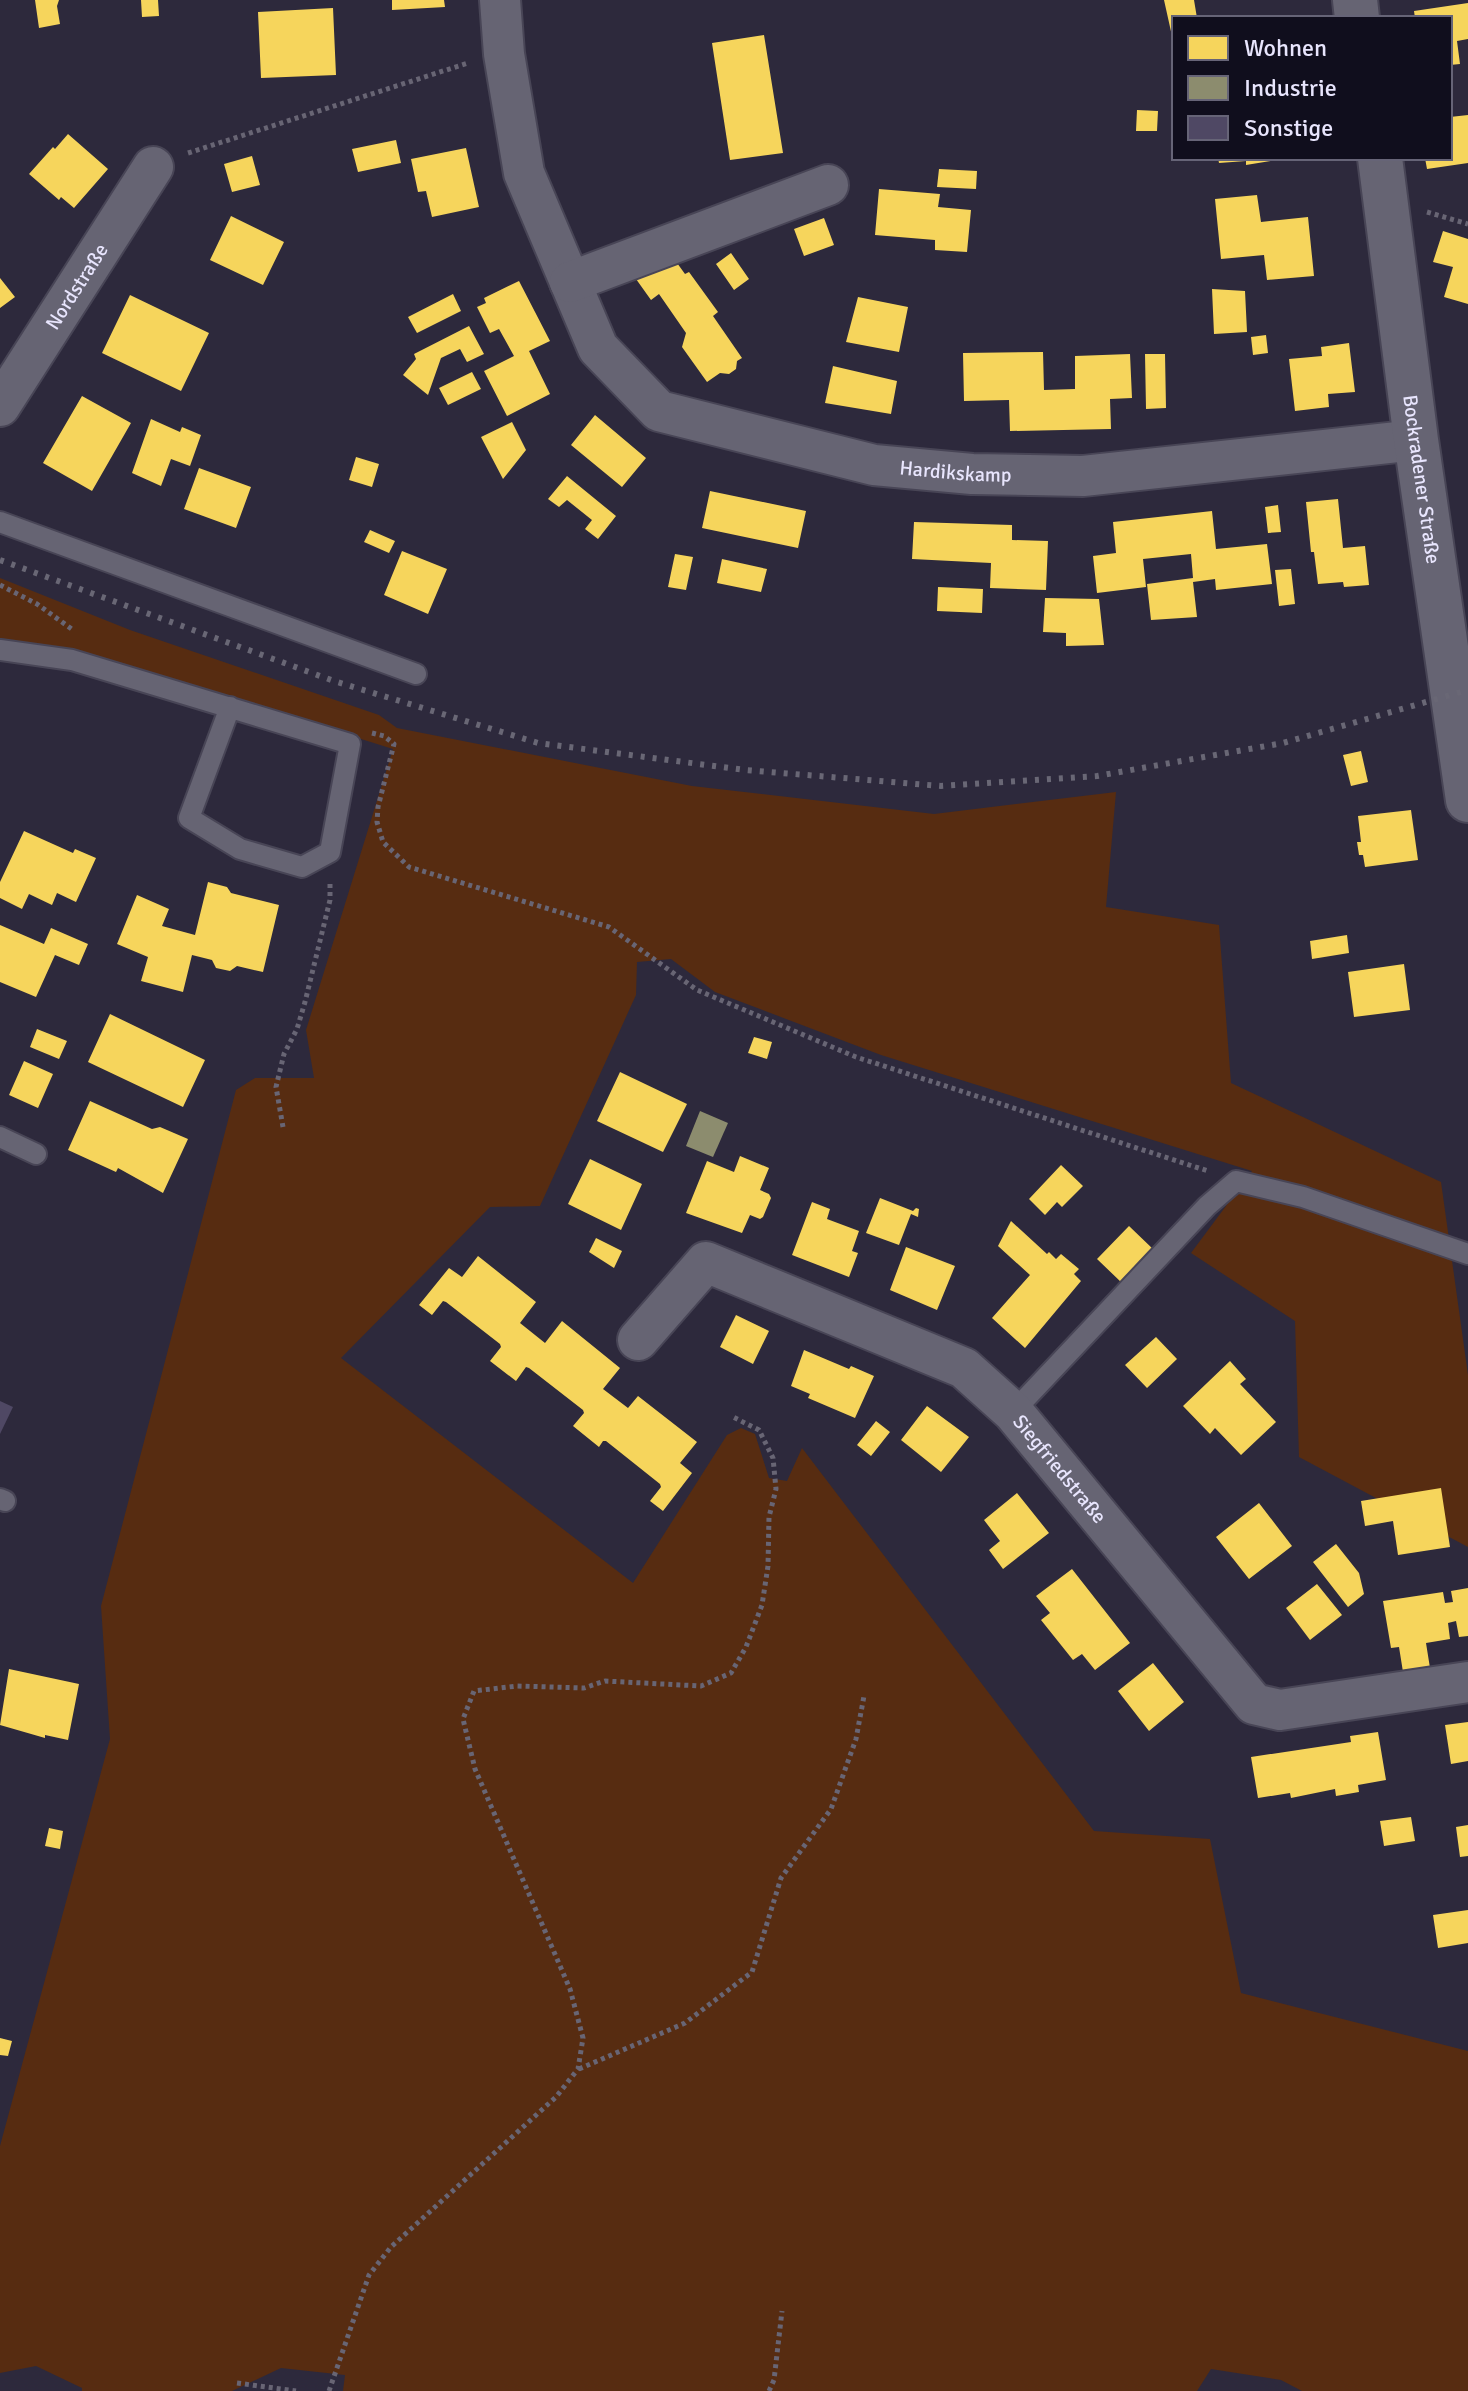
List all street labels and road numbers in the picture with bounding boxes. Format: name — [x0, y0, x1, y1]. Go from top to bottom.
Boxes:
street label: Nordstraße — [40, 239, 114, 334]
street label: Bockradener Straße — [1397, 393, 1446, 566]
street label: Hardikskamp — [898, 455, 1012, 488]
street label: Siegfriedstraße — [1007, 1410, 1112, 1529]

